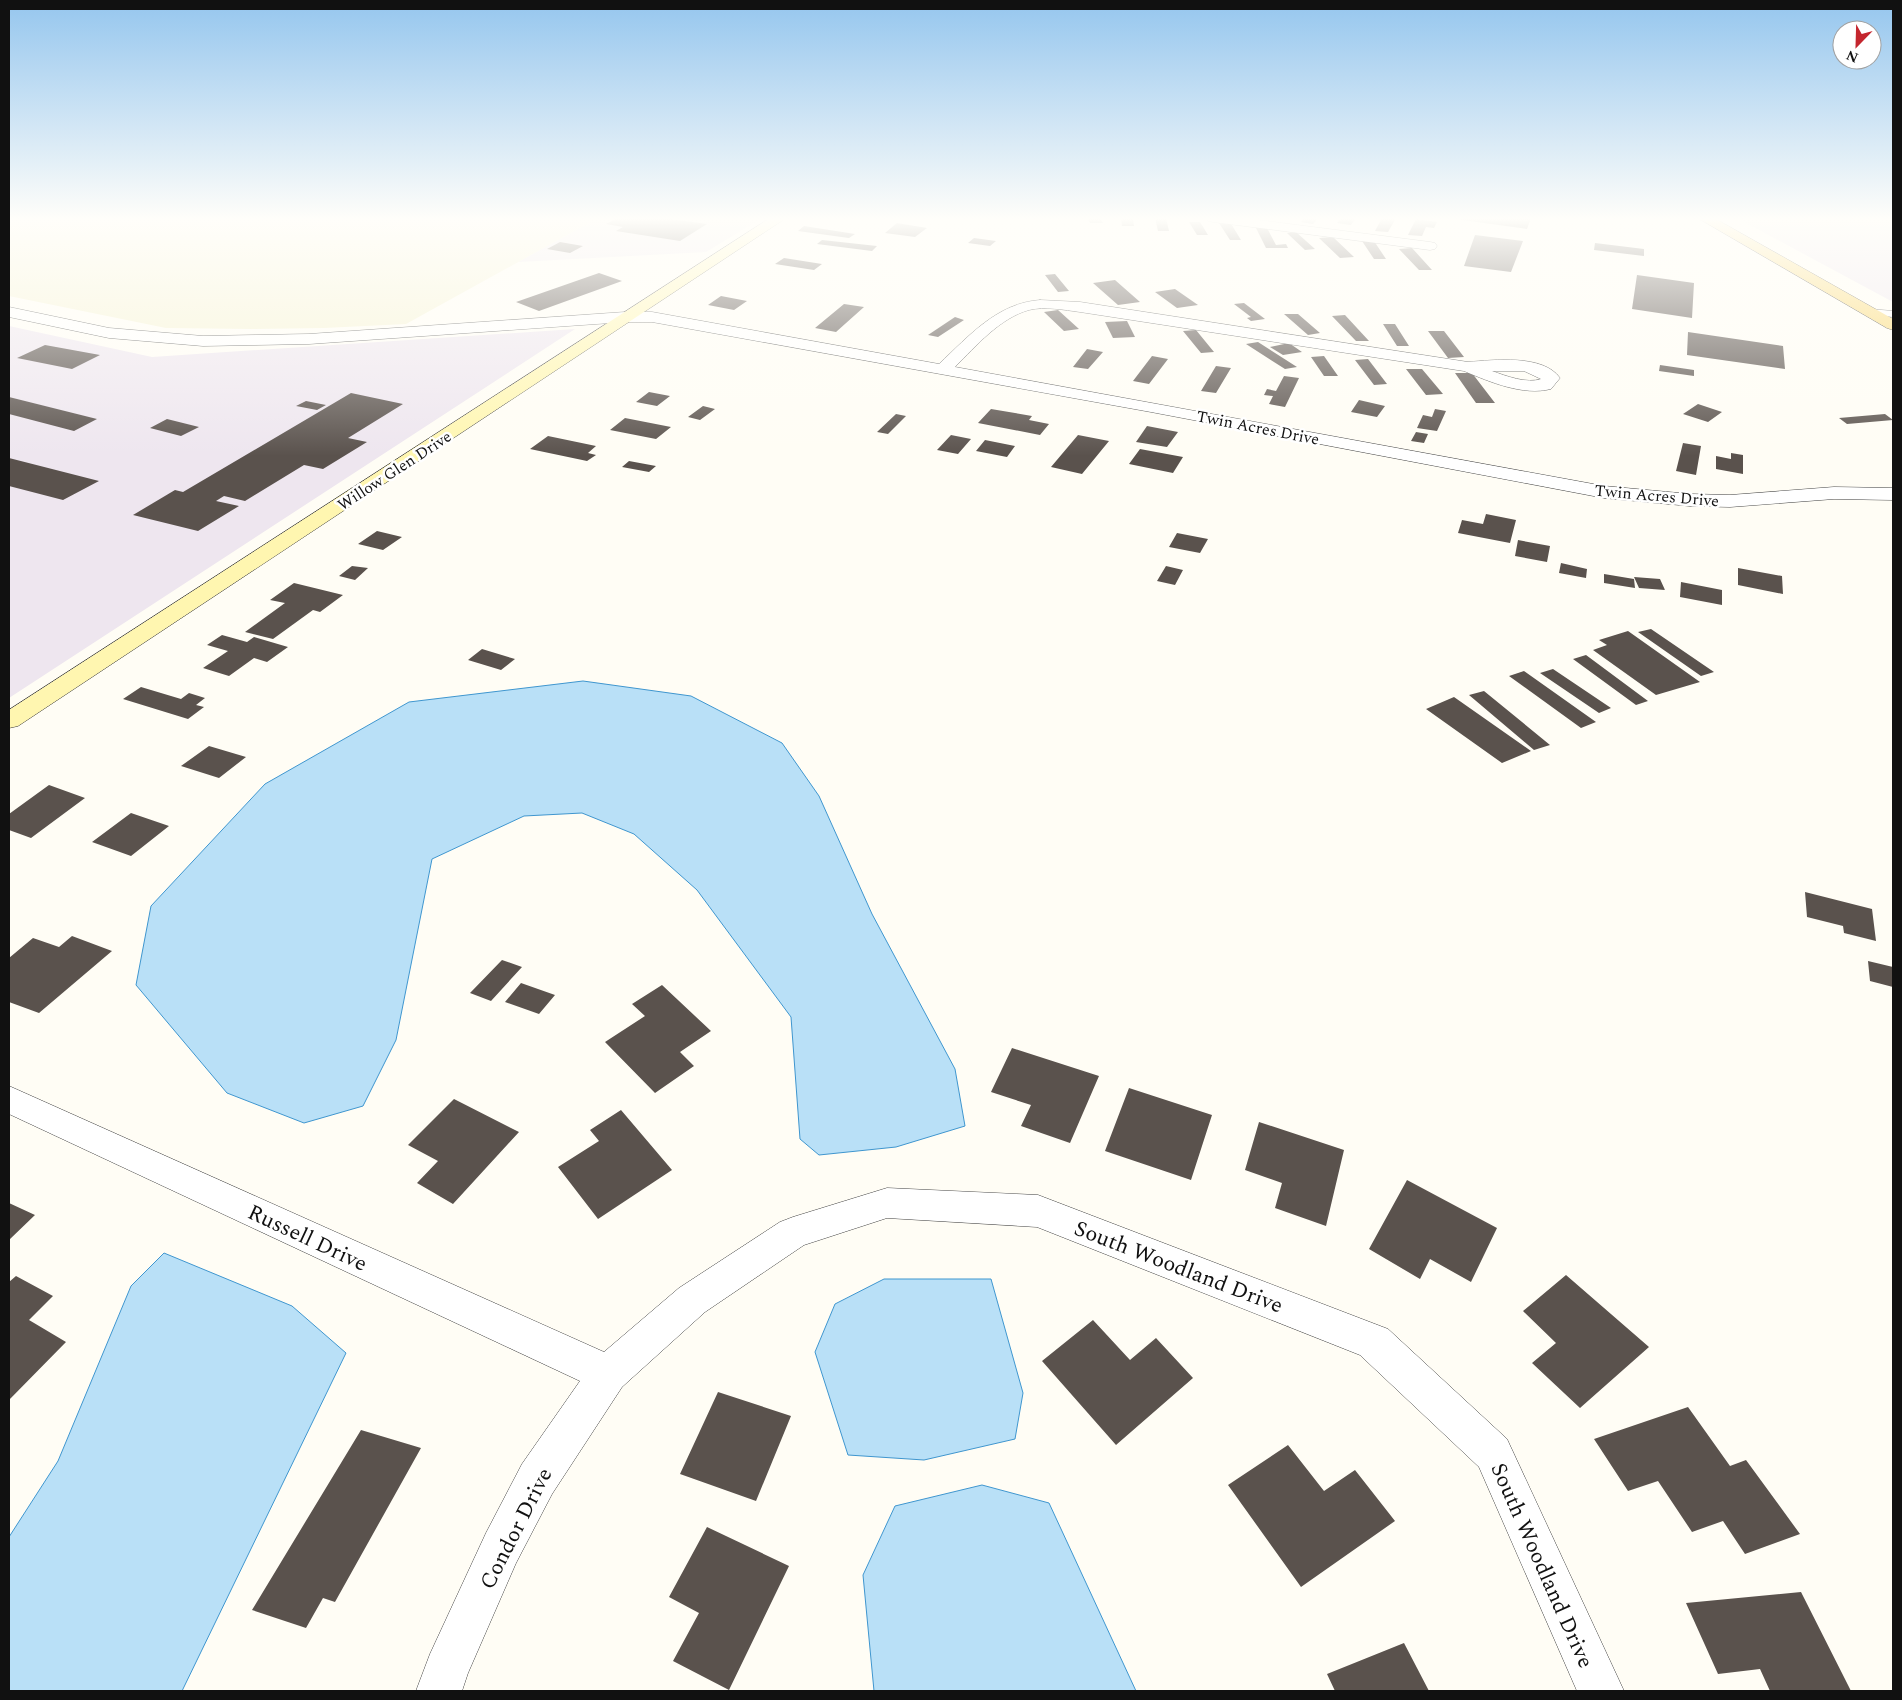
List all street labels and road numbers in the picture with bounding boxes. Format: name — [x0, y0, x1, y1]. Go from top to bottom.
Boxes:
street label: Twin Acres Drive — [1194, 404, 1321, 452]
street label: Willow Glen Drive — [333, 425, 456, 517]
street label: Twin Acres Drive — [1594, 479, 1720, 513]
street label: Russell Drive — [242, 1196, 373, 1280]
street label: South Woodland Drive — [1069, 1212, 1288, 1323]
street label: South Woodland Drive — [1481, 1458, 1602, 1674]
street label: Condor Drive — [471, 1462, 561, 1595]

